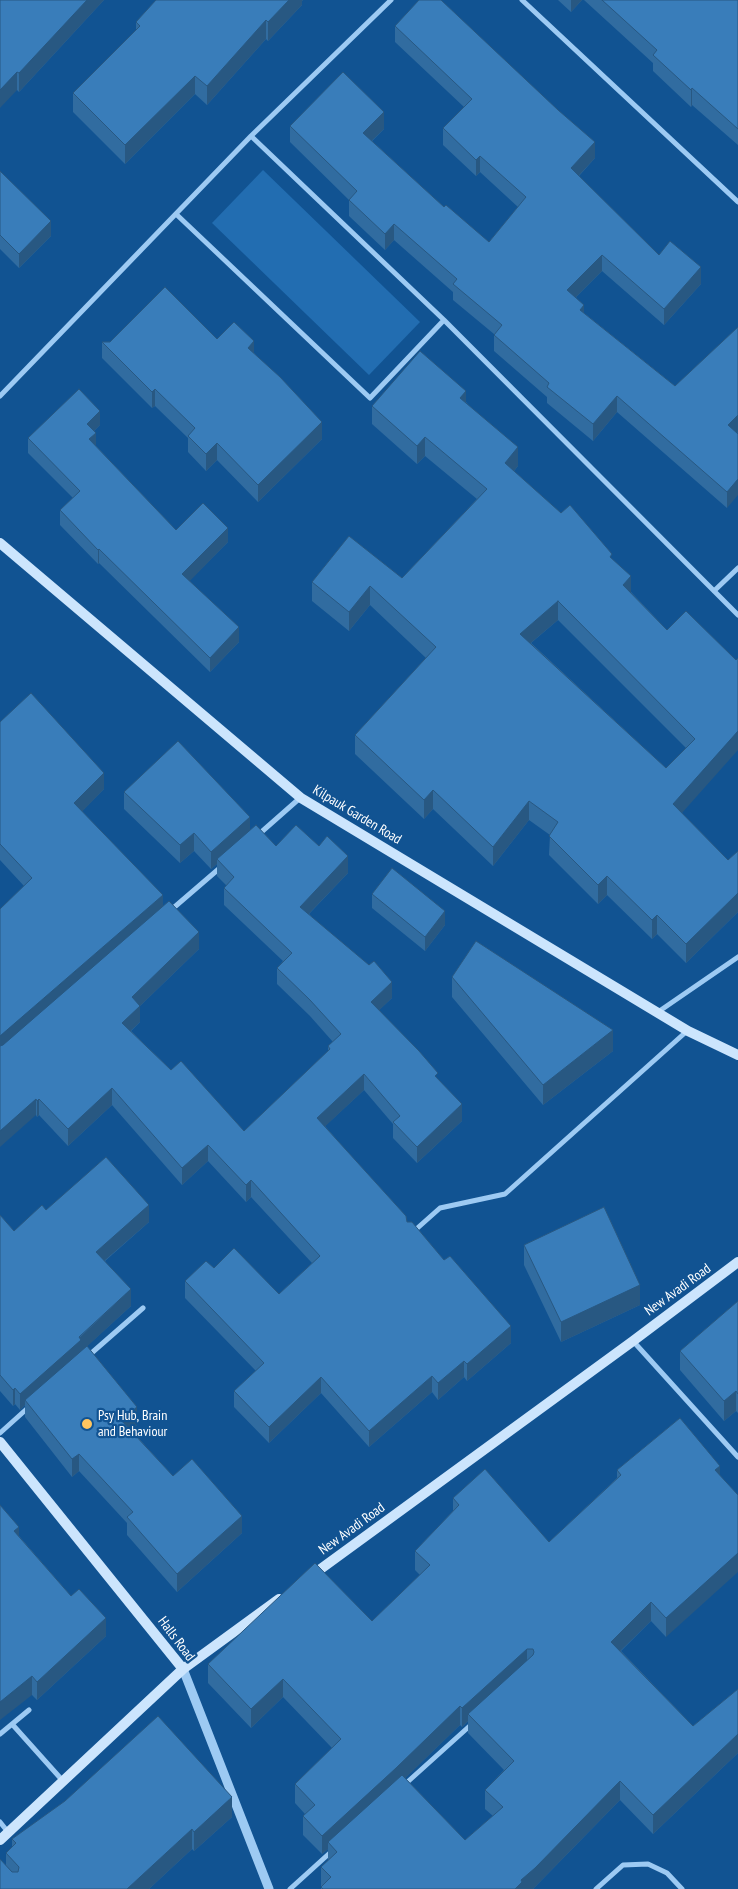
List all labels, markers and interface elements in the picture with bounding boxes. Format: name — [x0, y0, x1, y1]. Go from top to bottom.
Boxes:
street label: Kilpauk Garden Road — [310, 782, 404, 848]
street label: New Avadi Road — [642, 1260, 714, 1320]
place label: Psy Hub, Brain and Behaviour — [98, 1408, 167, 1440]
marker: Psy Hub, Brain and Behaviour — [80, 1417, 94, 1431]
street label: New Avadi Road — [316, 1499, 388, 1559]
street label: Halls Road — [154, 1613, 198, 1665]

